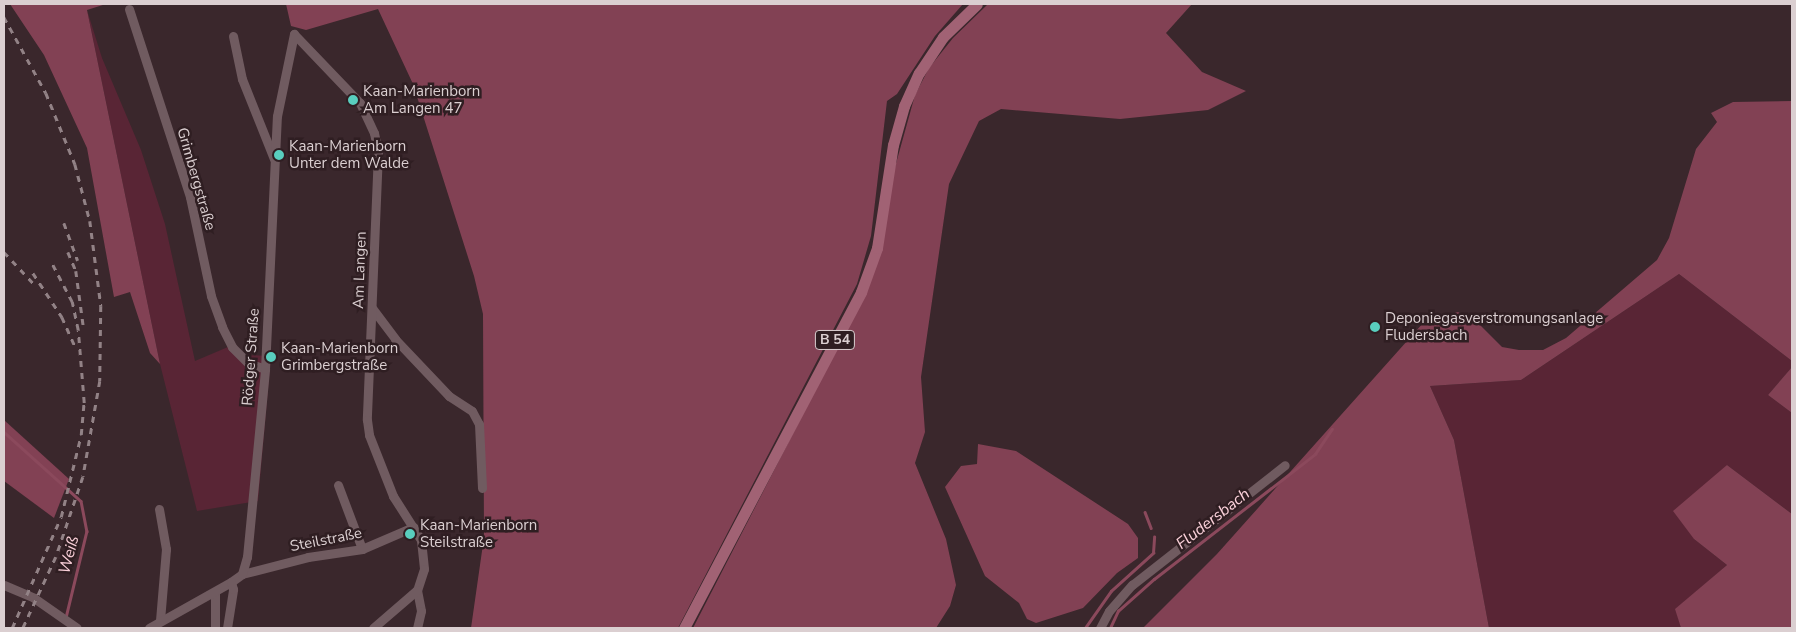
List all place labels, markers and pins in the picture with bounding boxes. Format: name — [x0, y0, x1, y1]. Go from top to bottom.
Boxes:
place label: Kaan-Marienborn Am Langen 47 — [363, 82, 480, 117]
marker: Kaan-Marienborn Am Langen 47 — [347, 94, 359, 106]
place label: Kaan-Marienborn Unter dem Walde — [289, 137, 409, 172]
marker: Kaan-Marienborn Unter dem Walde — [273, 149, 285, 161]
place label: Deponiegasverstromungsanlage Fludersbach — [1385, 309, 1603, 344]
marker: Deponiegasverstromungsanlage Fludersbach — [1369, 321, 1381, 333]
place label: Kaan-Marienborn Grimbergstraße — [281, 339, 398, 374]
marker: Kaan-Marienborn Grimbergstraße — [265, 351, 277, 363]
place label: Kaan-Marienborn Steilstraße — [420, 516, 537, 551]
marker: Kaan-Marienborn Steilstraße — [404, 528, 416, 540]

